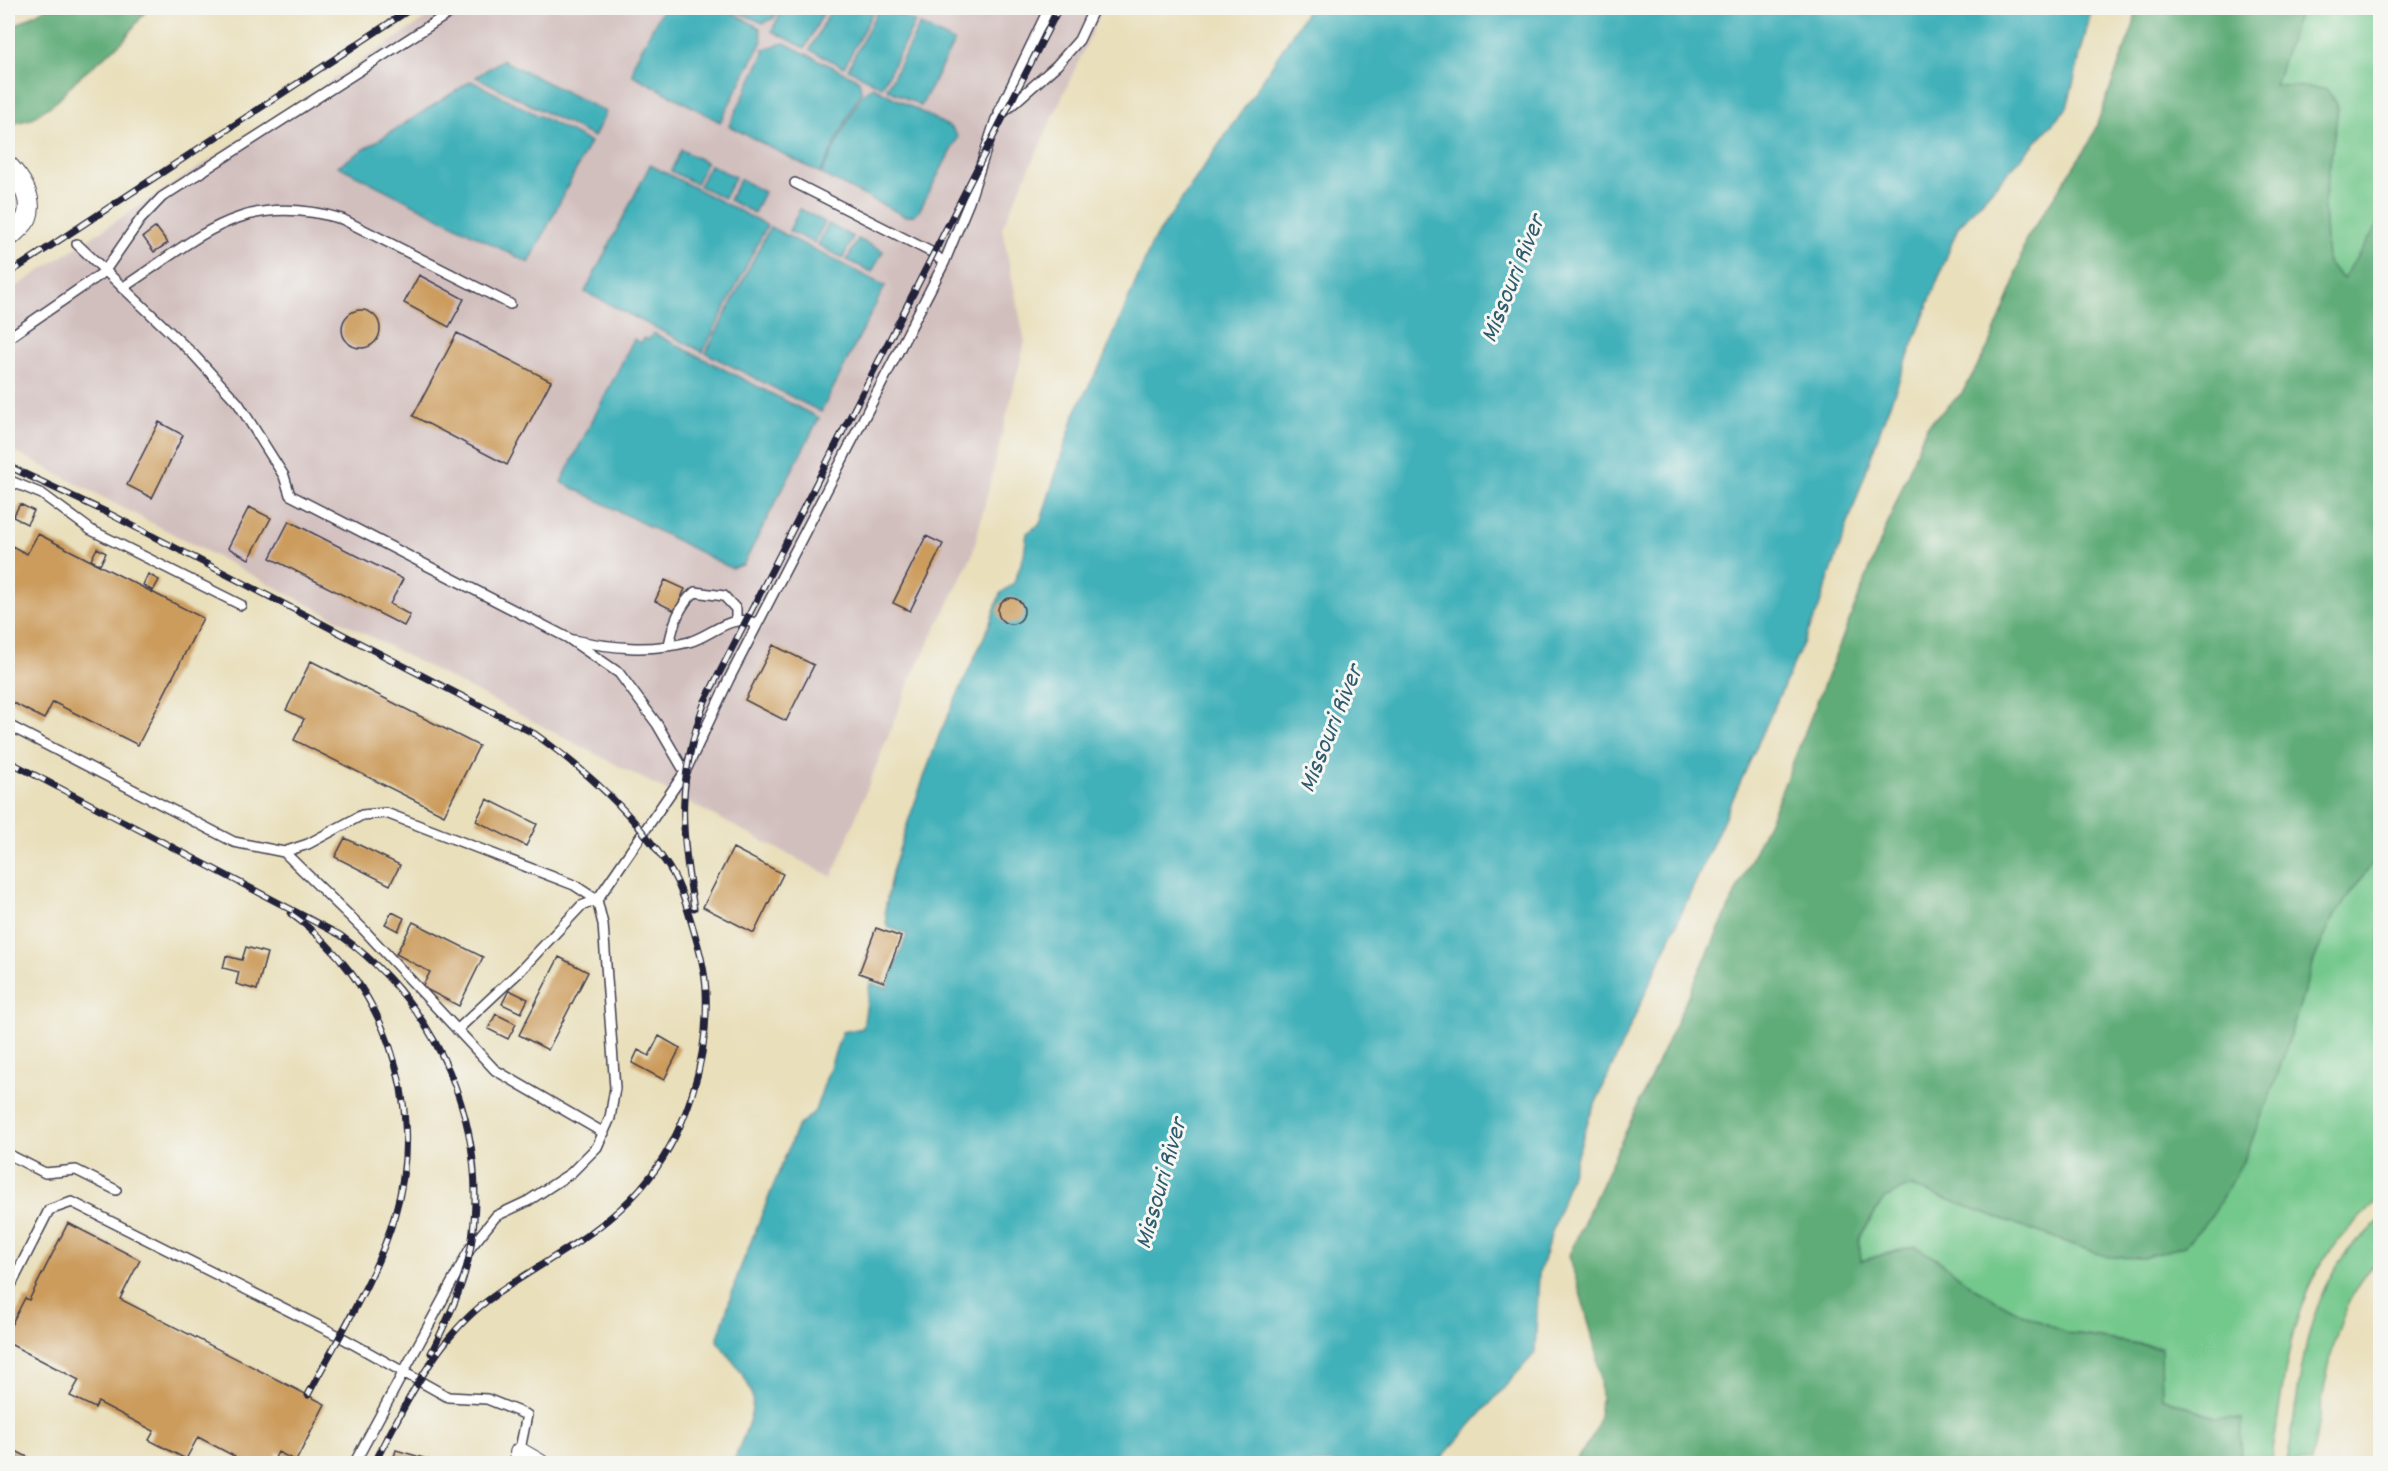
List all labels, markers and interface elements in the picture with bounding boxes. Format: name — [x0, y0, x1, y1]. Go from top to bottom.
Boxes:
water label: Missouri River — [1472, 207, 1558, 349]
water label: Missouri River — [1290, 657, 1376, 799]
water label: Missouri River — [1126, 1111, 1200, 1254]

